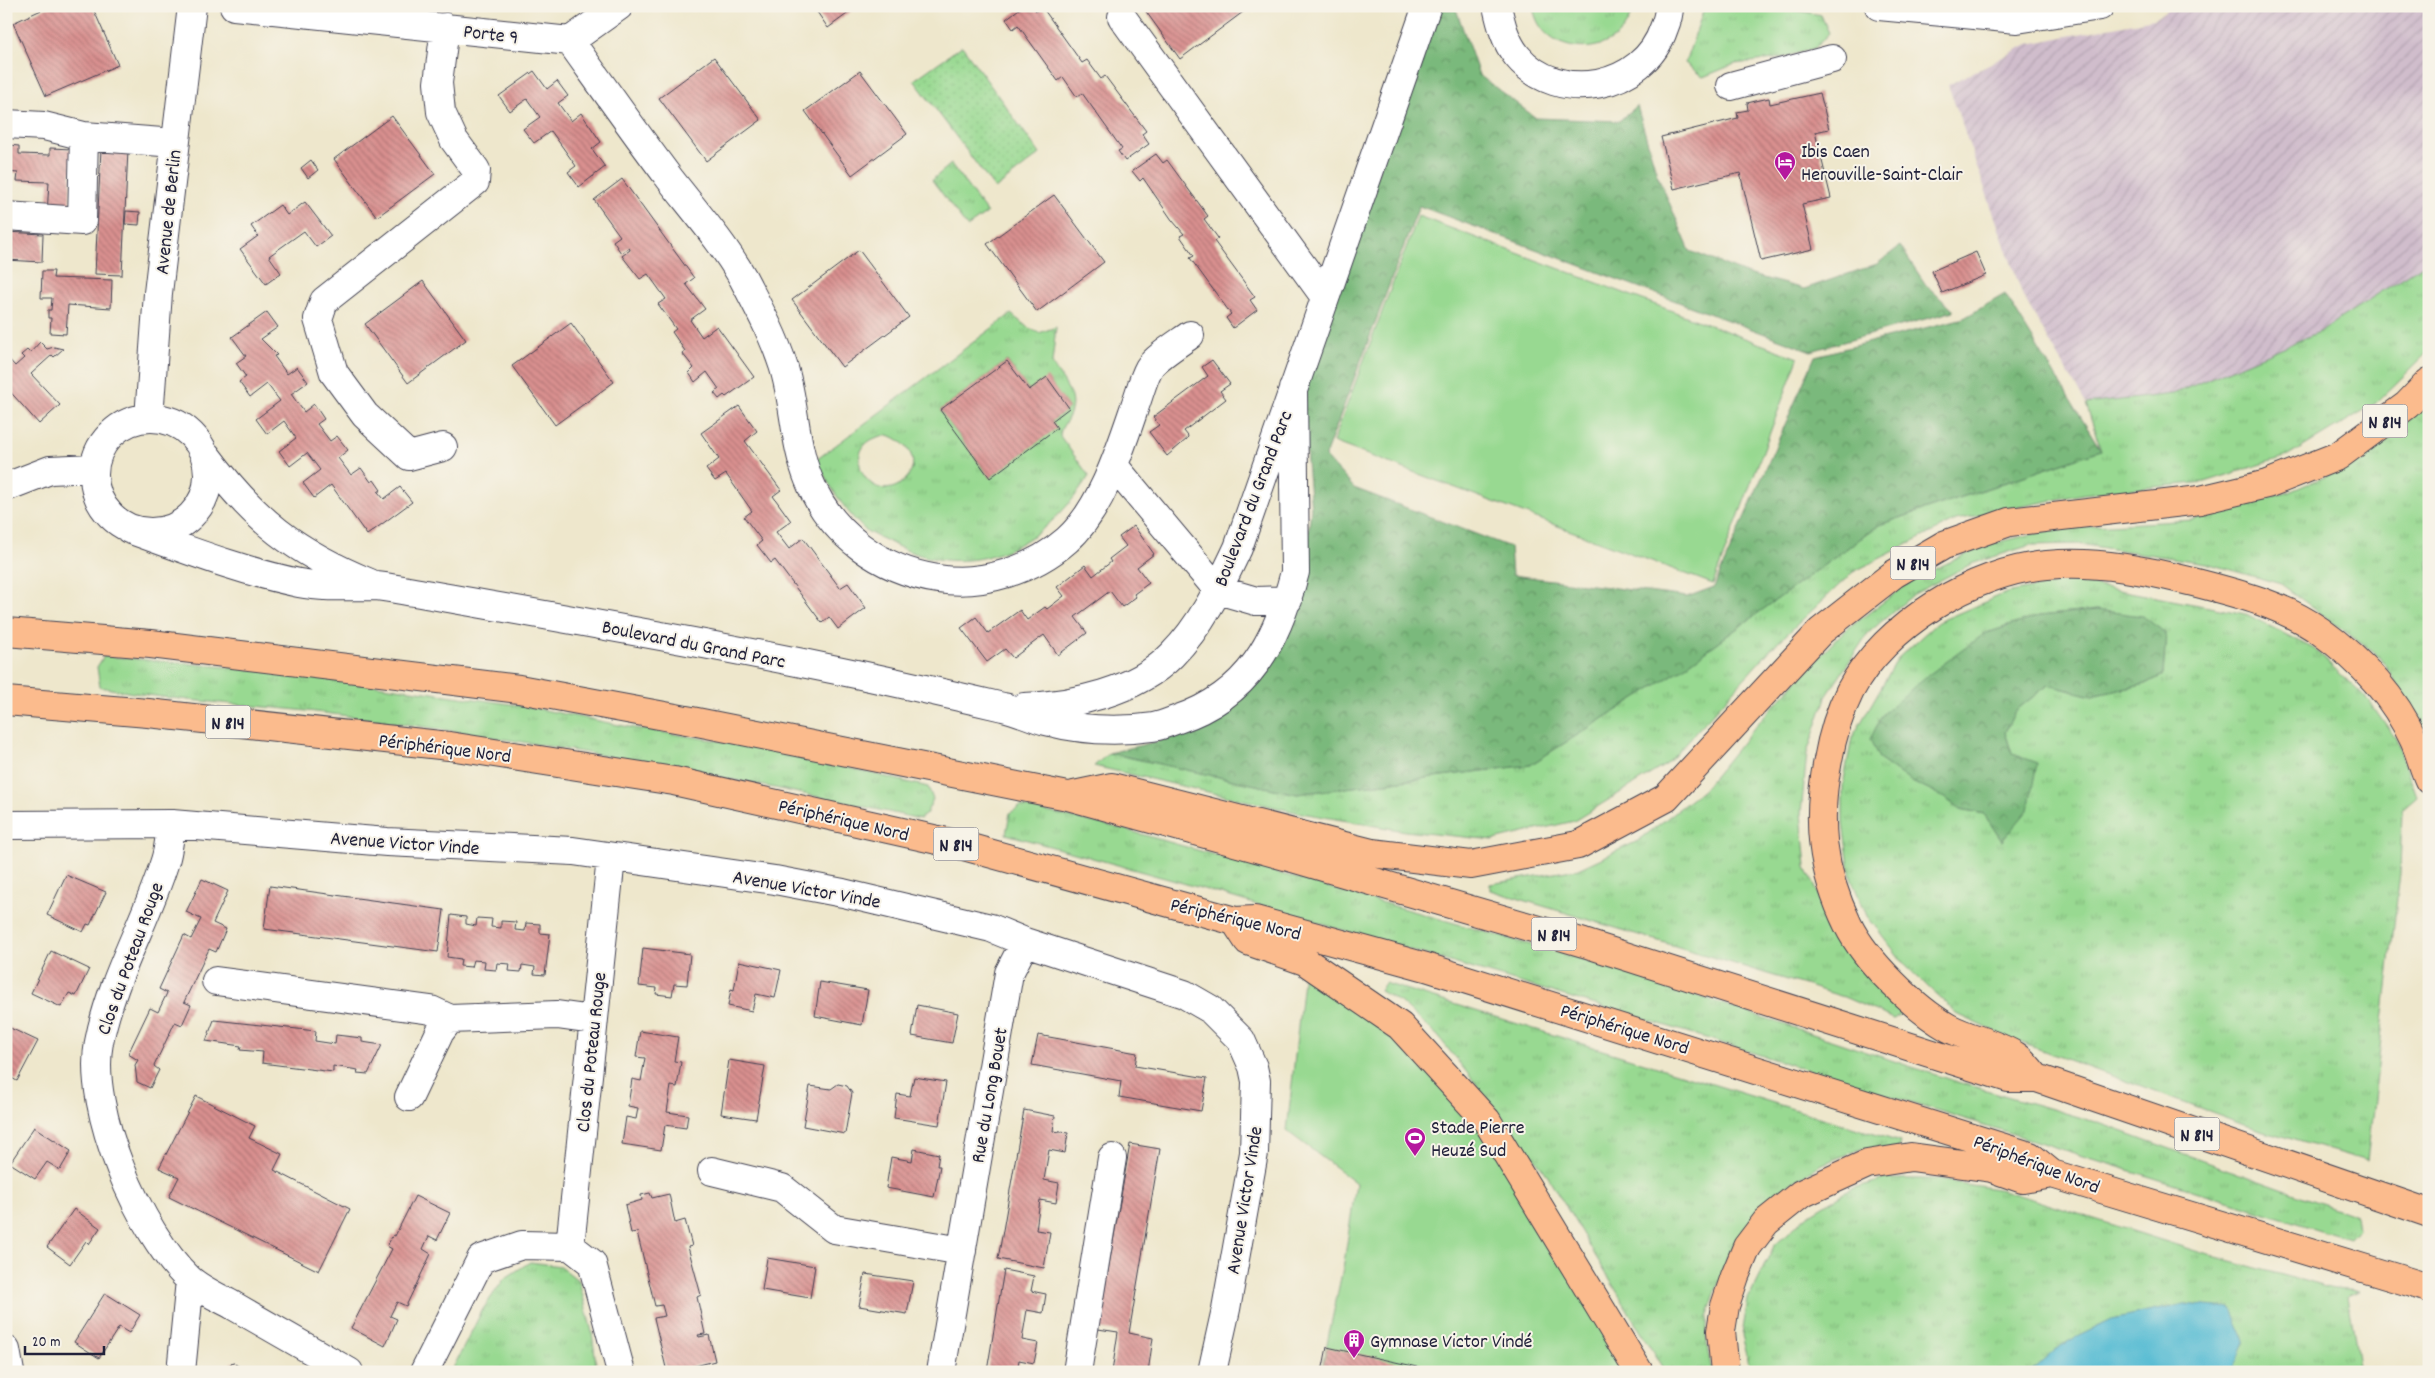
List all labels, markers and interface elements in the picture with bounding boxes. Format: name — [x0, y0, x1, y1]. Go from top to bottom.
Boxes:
street label: Porte 9 — [461, 19, 520, 53]
place label: Ibis Caen Herouville-Saint-Clair — [1801, 139, 1963, 190]
street label: Avenue de Berlin — [150, 148, 190, 276]
hotel icon: Ibis Caen Herouville-Saint-Clair — [1773, 150, 1797, 181]
road number: N 814 — [2362, 404, 2408, 438]
street label: Boulevard du Grand Parc — [1208, 407, 1301, 591]
road number: N 814 — [1890, 546, 1936, 580]
street label: Boulevard du Grand Parc — [599, 614, 788, 677]
road number: N 814 — [206, 706, 250, 739]
street label: Périphérique Nord — [377, 728, 513, 772]
street label: Périphérique Nord — [775, 793, 911, 851]
street label: Avenue Victor Vinde — [329, 826, 481, 864]
road number: N 814 — [934, 828, 978, 861]
street label: Avenue Victor Vinde — [730, 864, 883, 918]
street label: Clos du Poteau Rouge — [91, 879, 173, 1039]
street label: Périphérique Nord — [1167, 892, 1303, 950]
road number: N 814 — [1532, 918, 1576, 951]
street label: Clos du Poteau Rouge — [571, 971, 615, 1134]
street label: Périphérique Nord — [1556, 998, 1692, 1064]
street label: Rue du Long Bouet — [965, 1026, 1017, 1165]
place label: Stade Pierre Heuzé Sud — [1431, 1115, 1525, 1166]
road number: N 814 — [2174, 1118, 2220, 1150]
street label: Avenue Victor Vinde — [1220, 1124, 1272, 1277]
sports icon: Stade Pierre Heuzé Sud — [1403, 1126, 1427, 1157]
street label: Périphérique Nord — [1969, 1129, 2103, 1203]
scale bar — [25, 1323, 104, 1355]
building icon: Gymnase Victor Vindé — [1342, 1328, 1366, 1359]
place label: Gymnase Victor Vindé — [1370, 1329, 1532, 1357]
text: 20 m — [32, 1332, 60, 1354]

